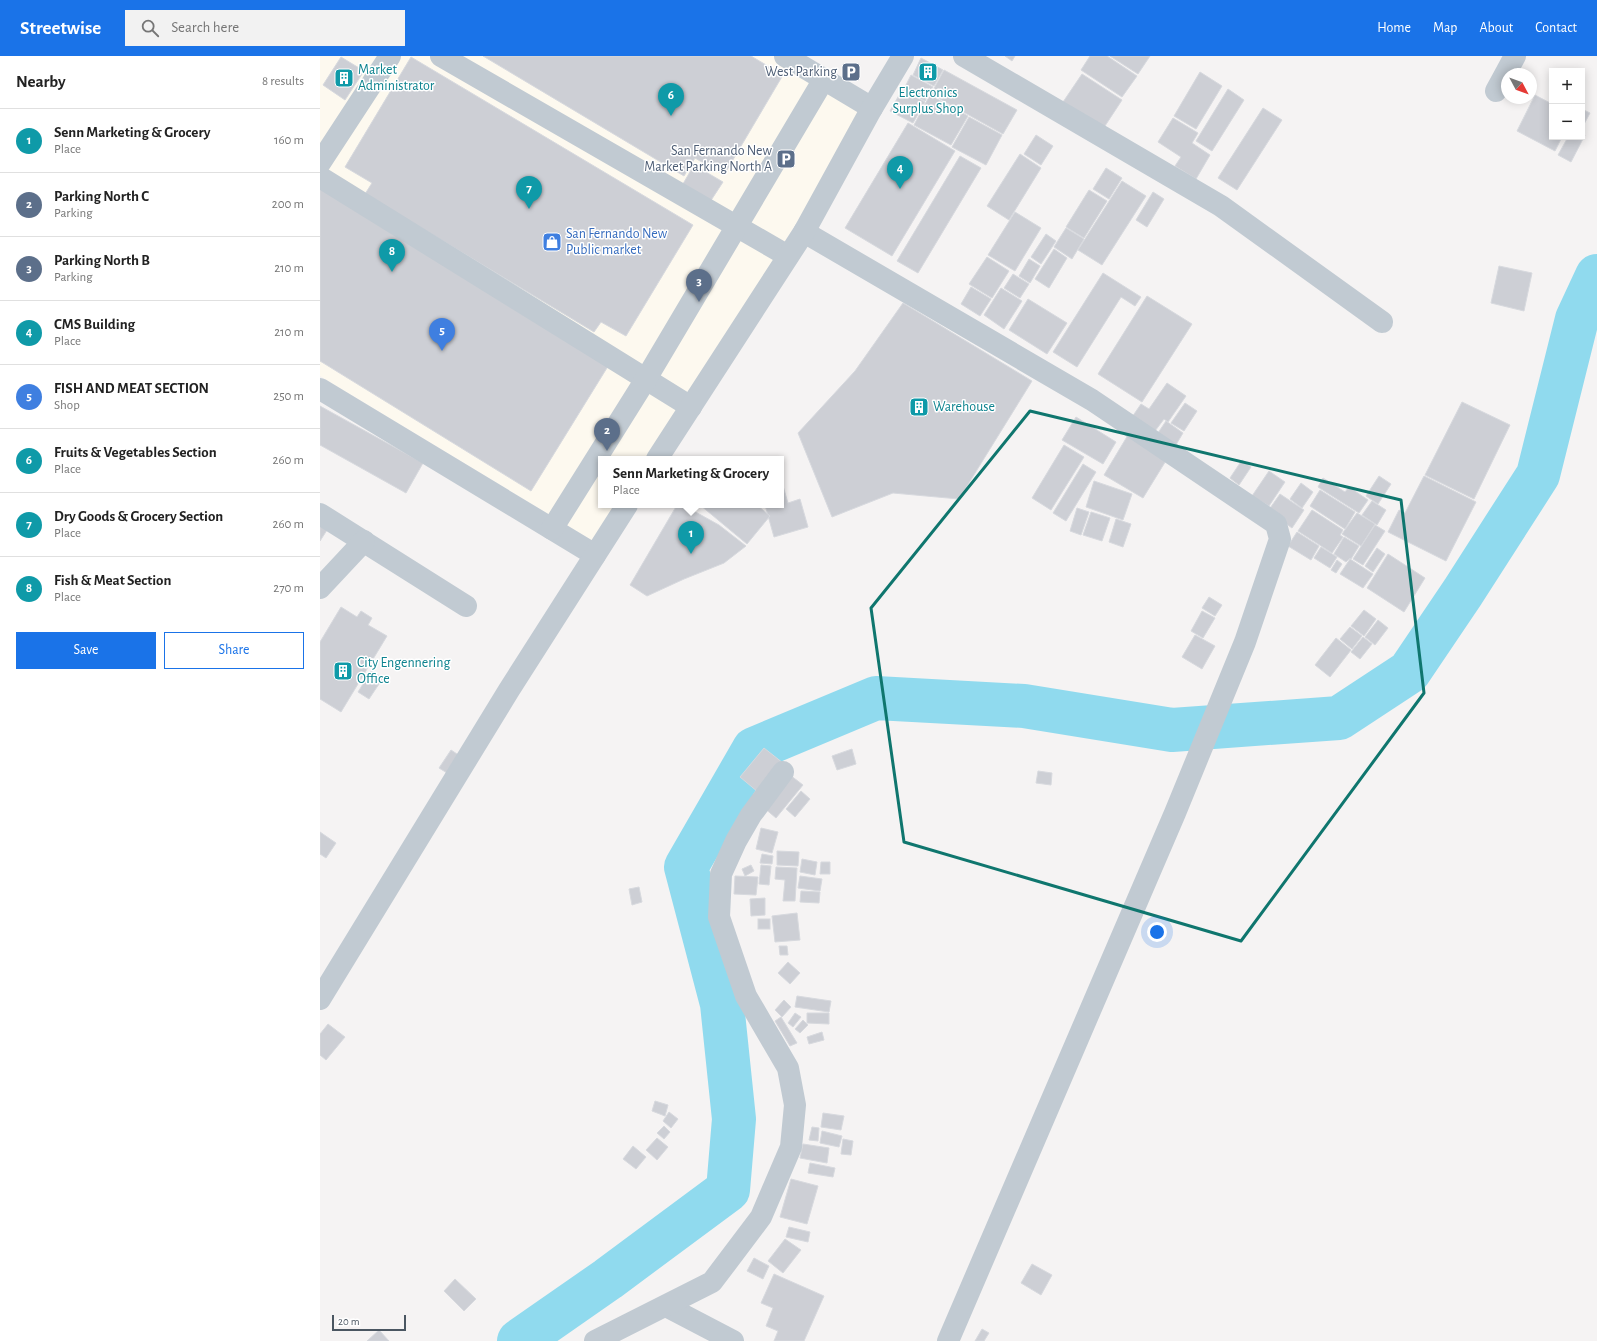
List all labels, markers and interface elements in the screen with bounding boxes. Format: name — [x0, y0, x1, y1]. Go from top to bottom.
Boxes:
search box — [125, 10, 405, 46]
icon: search — [139, 17, 161, 39]
text: Streetwise — [20, 19, 101, 38]
text: Search here — [171, 20, 239, 35]
text: Home — [1377, 21, 1411, 35]
text: Map — [1433, 21, 1457, 35]
text: About — [1479, 21, 1513, 35]
text: Contact — [1535, 21, 1577, 35]
parking icon: West Parking — [840, 61, 862, 83]
building icon: Electronics Surplus Shop — [917, 61, 939, 83]
place label: Market Administrator — [358, 63, 435, 93]
place label: West Parking — [765, 65, 837, 79]
building icon: Market Administrator — [333, 67, 355, 89]
north arrow — [1501, 68, 1537, 104]
map controls — [1549, 68, 1585, 140]
button: + — [1549, 68, 1585, 104]
text: Nearby — [16, 73, 66, 90]
text: 8 results — [262, 75, 304, 88]
pin: 6 — [658, 83, 684, 116]
place label: Electronics Surplus Shop — [892, 86, 964, 116]
button: − — [1549, 104, 1585, 140]
text: Senn Marketing & Grocery — [54, 125, 210, 140]
text: 1 — [27, 134, 31, 147]
text: 160 m — [274, 134, 304, 147]
text: Place — [54, 143, 81, 156]
place label: San Fernando New Market Parking North A — [644, 144, 773, 174]
parking icon: San Fernando New Market Parking North A — [775, 148, 797, 170]
pin: 4 — [887, 156, 913, 189]
pin: 7 — [516, 176, 542, 209]
text: Parking North C — [54, 189, 149, 204]
text: 2 — [26, 198, 32, 211]
text: 200 m — [272, 198, 304, 211]
text: Parking — [54, 207, 93, 220]
place label: San Fernando New Public market — [566, 227, 668, 257]
shop icon: San Fernando New Public market — [541, 231, 563, 253]
pin: 8 — [379, 239, 405, 272]
text: Parking North B — [54, 253, 150, 268]
text: 3 — [26, 262, 32, 275]
text: 210 m — [274, 262, 304, 275]
pin: 3 — [686, 269, 712, 302]
text: Parking — [54, 271, 93, 284]
text: CMS Building — [54, 317, 135, 332]
pin: 5 — [429, 318, 455, 351]
text: 4 — [26, 326, 32, 339]
text: 210 m — [274, 326, 304, 339]
text: Place — [54, 335, 81, 348]
text: FISH AND MEAT SECTION — [54, 381, 209, 396]
text: 5 — [26, 390, 32, 403]
text: 250 m — [273, 390, 304, 403]
building icon: Warehouse — [908, 396, 930, 418]
text: Shop — [54, 399, 80, 412]
place label: Warehouse — [933, 400, 995, 414]
pin: 2 — [594, 418, 620, 451]
text: Fruits & Vegetables Section — [54, 445, 217, 460]
text: 6 — [26, 454, 32, 467]
text: 260 m — [273, 454, 304, 467]
popup — [598, 456, 784, 508]
text: Place — [54, 463, 81, 476]
text: Senn Marketing & Grocery — [613, 466, 769, 481]
text: Place — [613, 484, 640, 497]
text: Dry Goods & Grocery Section — [54, 509, 223, 524]
text: 7 — [26, 518, 32, 531]
text: 260 m — [273, 518, 304, 531]
pin: 1 — [678, 521, 704, 554]
text: Place — [54, 527, 81, 540]
text: Fish & Meat Section — [54, 573, 171, 588]
text: 8 — [26, 582, 32, 595]
text: 270 m — [273, 582, 304, 595]
text: Place — [54, 591, 81, 604]
button: Save — [16, 632, 156, 669]
button: Share — [164, 632, 304, 669]
place label: City Engennering Office — [357, 656, 450, 686]
building icon: City Engennering Office — [332, 660, 354, 682]
your location — [1147, 922, 1167, 942]
scale bar — [332, 1313, 406, 1332]
text: 20 m — [338, 1316, 359, 1327]

